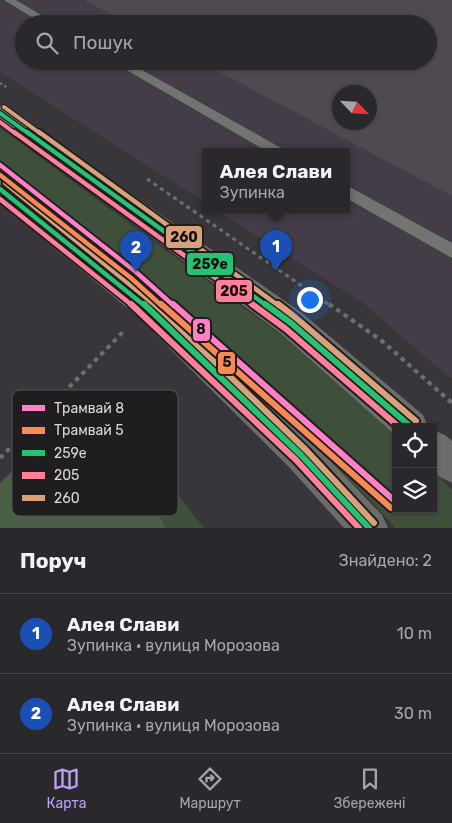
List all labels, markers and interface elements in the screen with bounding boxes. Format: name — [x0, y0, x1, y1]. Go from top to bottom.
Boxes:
search box — [15, 15, 437, 70]
icon: search — [33, 29, 61, 57]
text: Пошук — [73, 31, 133, 54]
north arrow — [332, 85, 377, 130]
popup — [202, 148, 350, 213]
text: Aлея Слави — [220, 160, 332, 183]
text: Зупинка — [220, 183, 285, 202]
line badge: 260 — [165, 225, 203, 249]
text: 260 — [170, 229, 198, 246]
pin: 1 — [260, 230, 292, 271]
pin: 2 — [120, 231, 152, 272]
line badge: 259е — [186, 252, 234, 276]
text: 259е — [192, 256, 228, 273]
line badge: 205 — [215, 279, 253, 303]
text: 205 — [220, 283, 248, 300]
your location — [297, 287, 323, 313]
line badge: 8 — [192, 318, 211, 342]
text: 8 — [196, 321, 206, 338]
line badge: 5 — [217, 351, 236, 375]
text: 5 — [222, 354, 232, 371]
legend — [12, 390, 178, 516]
text: Трамвай 8 — [54, 400, 124, 417]
text: Трамвай 5 — [54, 422, 124, 439]
map controls — [392, 423, 437, 513]
button: locate — [392, 423, 437, 468]
text: 259е — [54, 445, 87, 462]
text: 205 — [54, 467, 79, 484]
button: layers — [392, 468, 437, 513]
text: 260 — [54, 490, 80, 507]
text: Поруч — [20, 548, 86, 573]
text: Знайдено: 2 — [339, 551, 432, 570]
text: Aлея Слави — [67, 613, 179, 636]
text: 1 — [32, 624, 40, 643]
text: 10 m — [397, 624, 432, 643]
text: Зупинка · вулиця Морозова — [67, 636, 280, 655]
text: Алея Слави — [67, 693, 179, 716]
text: 2 — [31, 704, 41, 723]
text: 30 m — [394, 704, 432, 723]
text: Зупинка · вулиця Морозова — [67, 716, 280, 735]
tab: Карта — [47, 765, 86, 812]
tab: Маршрут — [180, 765, 241, 812]
tab: Збережені — [334, 765, 405, 812]

